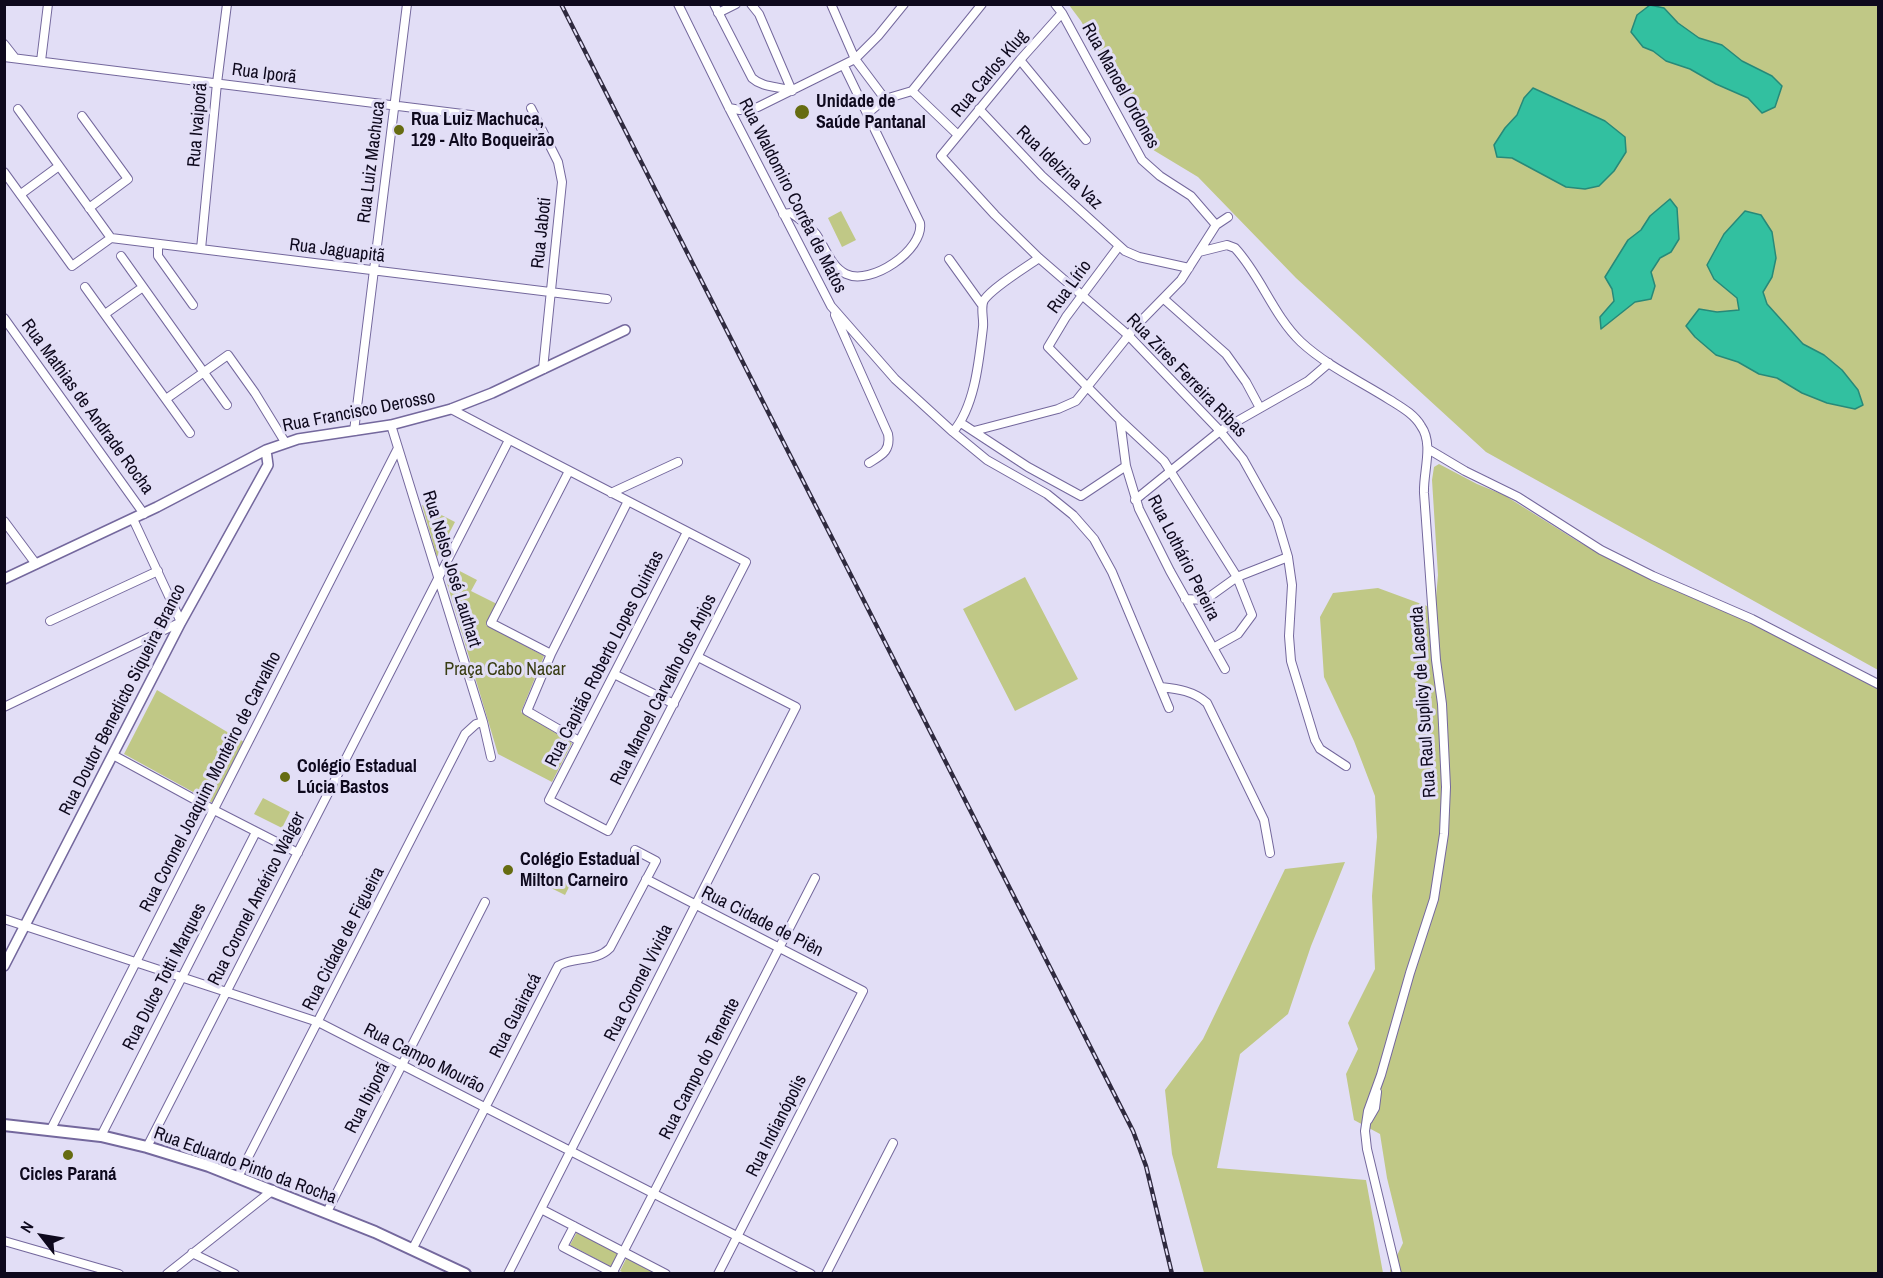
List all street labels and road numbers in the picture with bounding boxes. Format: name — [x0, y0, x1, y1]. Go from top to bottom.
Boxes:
street label: Rua Manoel Ordones — [1077, 19, 1163, 153]
street label: Rua Carlos Klug — [947, 26, 1033, 122]
street label: Rua Iporã — [231, 59, 297, 89]
street label: Rua Ivaiporã — [184, 82, 212, 168]
street label: Rua Waldomiro Corrêa de Matos — [733, 95, 851, 297]
street label: Rua Luiz Machuca — [354, 100, 390, 224]
street label: Rua Idelzina Vaz — [1011, 122, 1107, 214]
street label: Rua Jaboti — [528, 196, 556, 270]
street label: Rua Jaguapitã — [288, 234, 386, 268]
street label: Rua Lírio — [1043, 256, 1097, 318]
street label: Rua Zires Ferreira Ribas — [1122, 310, 1250, 442]
street label: Rua Mathias de Andrade Rocha — [16, 315, 158, 499]
street label: Rua Francisco Derosso — [281, 387, 437, 437]
street label: Rua Nelso José Lauthart — [417, 488, 485, 650]
street label: Rua Lothário Pereira — [1142, 492, 1224, 624]
street label: Rua Capitão Roberto Lopes Quintas — [541, 547, 669, 771]
street label: Rua Doutor Benedicto Siqueira Branco — [55, 581, 191, 819]
street label: Rua Manoel Carvalho dos Anjos — [606, 591, 722, 789]
street label: Rua Raul Suplicy de Lacerda — [1407, 605, 1441, 799]
street label: Rua Coronel Joaquim Monteiro de Carvalho — [136, 648, 286, 916]
street label: Rua Coronel Américo Walger — [204, 808, 310, 990]
street label: Rua Cidade de Figueira — [298, 864, 390, 1014]
street label: Rua Cidade de Piên — [698, 882, 826, 962]
street label: Rua Dulce Totti Marques — [119, 900, 211, 1054]
street label: Rua Coronel Vivida — [600, 921, 678, 1045]
street label: Rua Guairacá — [486, 970, 546, 1062]
street label: Rua Campo do Tenente — [655, 995, 745, 1143]
street label: Rua Campo Mourão — [360, 1019, 488, 1099]
street label: Rua Ibiporã — [341, 1059, 395, 1137]
street label: Rua Indianópolis — [742, 1071, 812, 1181]
street label: Rua Eduardo Pinto da Rocha — [151, 1123, 339, 1209]

